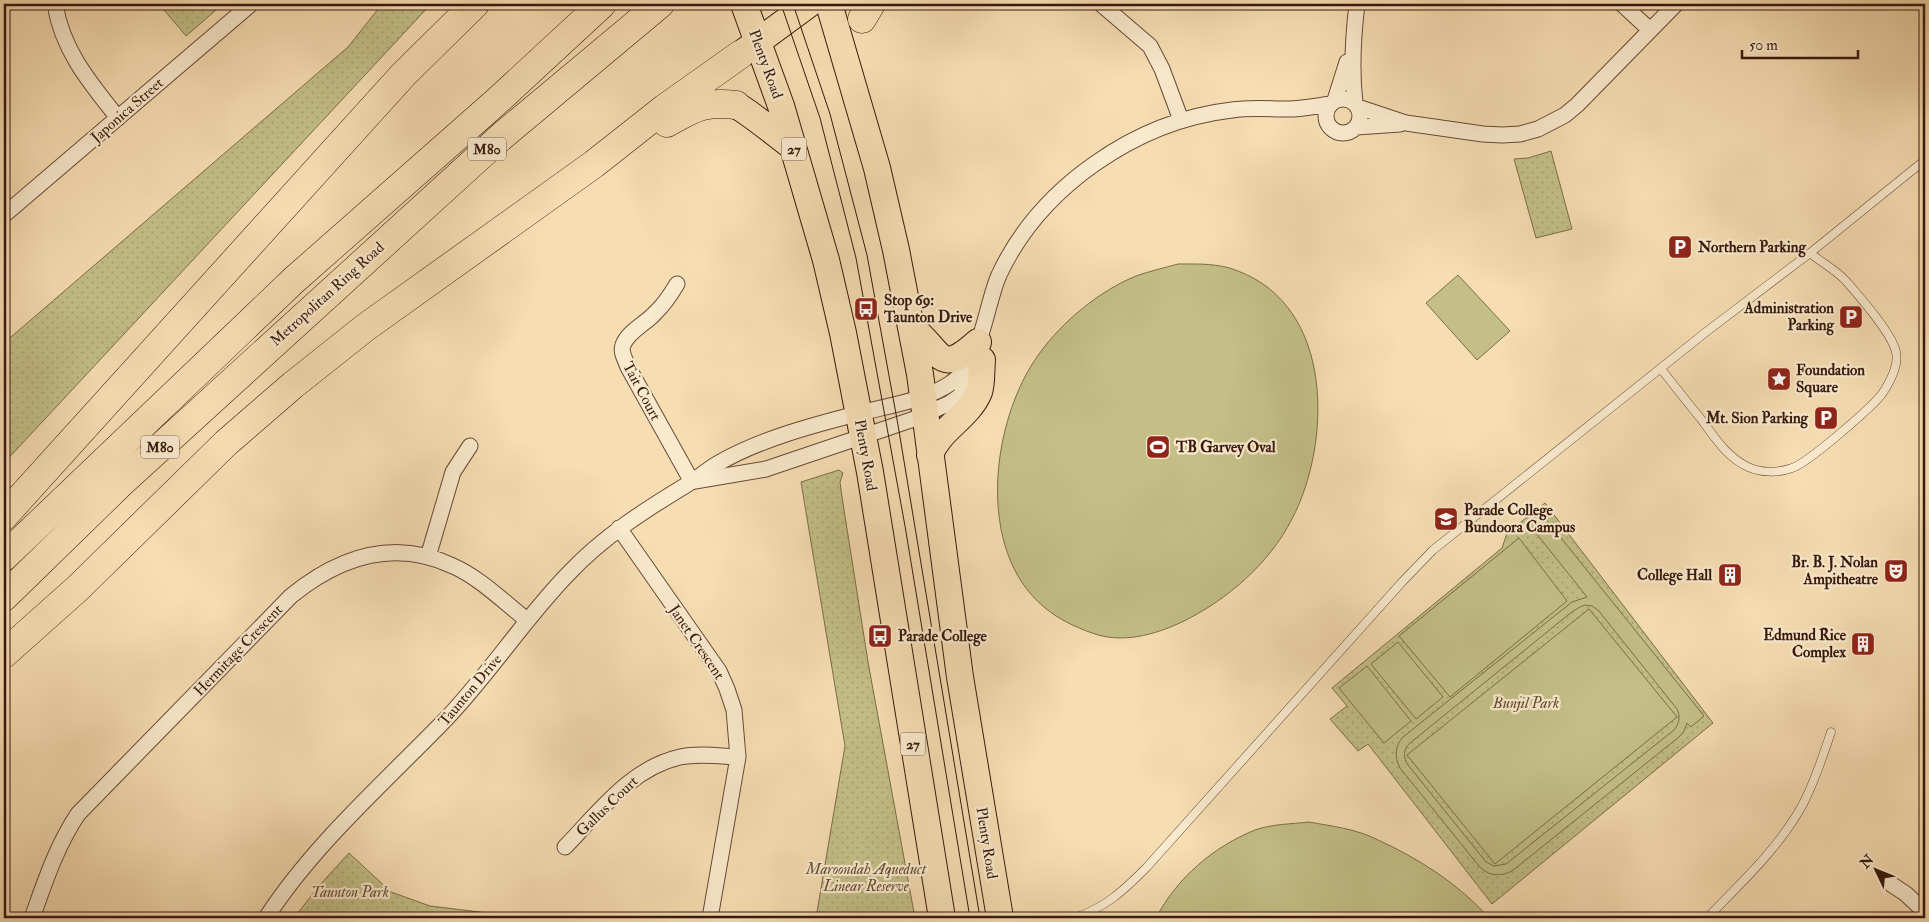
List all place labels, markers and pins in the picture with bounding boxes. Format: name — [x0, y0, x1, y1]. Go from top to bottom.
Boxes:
parking icon: Northern Parking — [1667, 234, 1693, 260]
place label: Northern Parking — [1697, 238, 1806, 258]
place label: Stop 69: Taunton Drive — [883, 291, 973, 327]
bus stop icon: Stop 69: Taunton Drive — [853, 296, 879, 322]
place label: Administration Parking — [1743, 299, 1835, 336]
parking icon: Administration Parking — [1838, 304, 1864, 330]
place label: Foundation Square — [1796, 361, 1865, 398]
place icon: Foundation Square — [1766, 366, 1792, 392]
parking icon: Mt. Sion Parking — [1813, 405, 1839, 431]
place label: Mt. Sion Parking — [1705, 409, 1809, 429]
sports icon: TB Garvey Oval — [1145, 434, 1171, 460]
place label: TB Garvey Oval — [1175, 438, 1276, 458]
place label: Parade College Bundoora Campus — [1464, 501, 1575, 538]
school or university icon: Parade College Bundoora Campus — [1433, 506, 1459, 532]
place label: Br. B. J. Nolan Ampitheatre — [1791, 553, 1879, 590]
theatre icon: Br. B. J. Nolan Ampitheatre — [1883, 558, 1909, 584]
building icon: College Hall — [1717, 562, 1743, 588]
place label: College Hall — [1637, 566, 1712, 586]
bus stop icon: Parade College — [867, 623, 893, 649]
place label: Edmund Rice Complex — [1763, 626, 1847, 663]
place label: Parade College — [898, 627, 988, 647]
building icon: Edmund Rice Complex — [1850, 631, 1876, 657]

